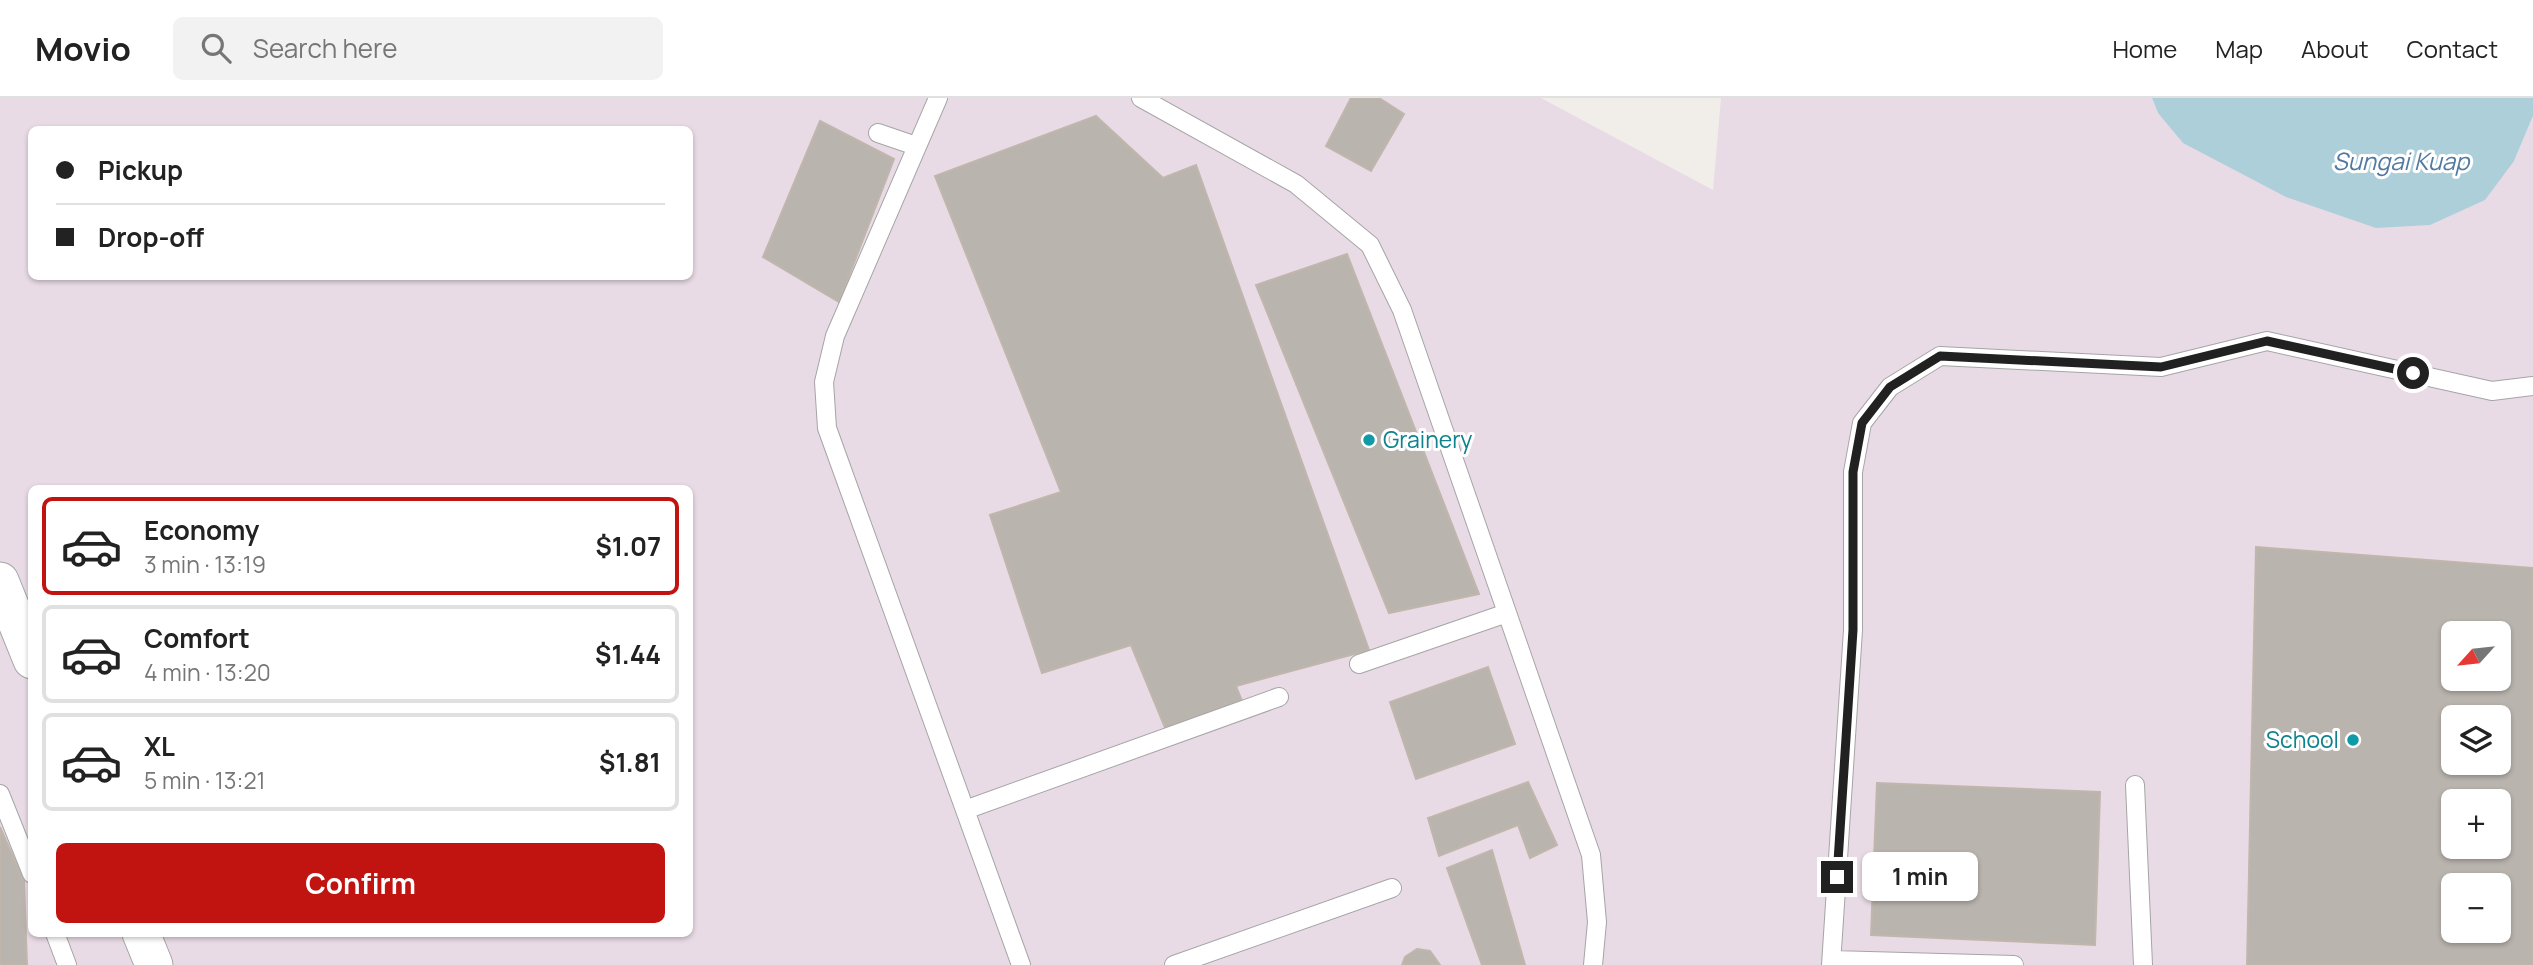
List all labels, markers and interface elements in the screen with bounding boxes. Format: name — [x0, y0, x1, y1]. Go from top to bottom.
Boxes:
search box — [173, 17, 663, 80]
text: Movio — [35, 26, 131, 71]
icon: search — [197, 29, 235, 67]
text: Search here — [253, 30, 397, 66]
text: Home — [2112, 32, 2177, 65]
text: Map — [2215, 32, 2263, 65]
text: About — [2301, 32, 2369, 65]
text: Contact — [2407, 32, 2498, 65]
water label: Sungai Kuap — [2333, 144, 2471, 177]
text: Pickup — [98, 152, 183, 188]
text: Drop-off — [98, 219, 204, 255]
route start — [2397, 357, 2429, 389]
place label: Grainery — [1383, 423, 1473, 455]
marker: Grainery — [1361, 432, 1377, 448]
text: Economy — [144, 512, 259, 548]
icon: car — [60, 515, 123, 578]
text: $1.07 — [595, 528, 661, 564]
text: 3 min · 13:19 — [144, 548, 266, 580]
text: Comfort — [144, 620, 250, 656]
north arrow — [2441, 621, 2511, 691]
map controls — [2441, 621, 2511, 943]
icon: car — [60, 623, 123, 686]
text: $1.44 — [595, 636, 661, 672]
text: 4 min · 13:20 — [144, 656, 271, 688]
button: layers — [2441, 705, 2511, 775]
place label: School — [2266, 723, 2339, 755]
text: XL — [144, 728, 175, 764]
icon: car — [60, 731, 123, 794]
marker: School — [2345, 732, 2361, 748]
text: $1.81 — [599, 744, 661, 780]
text: 5 min · 13:21 — [144, 764, 265, 796]
button: + — [2441, 789, 2511, 859]
button: Confirm — [56, 843, 665, 923]
callout: 1 min — [1862, 852, 1977, 902]
text: 1 min — [1892, 860, 1948, 892]
route end — [1821, 861, 1853, 893]
button: − — [2441, 873, 2511, 943]

